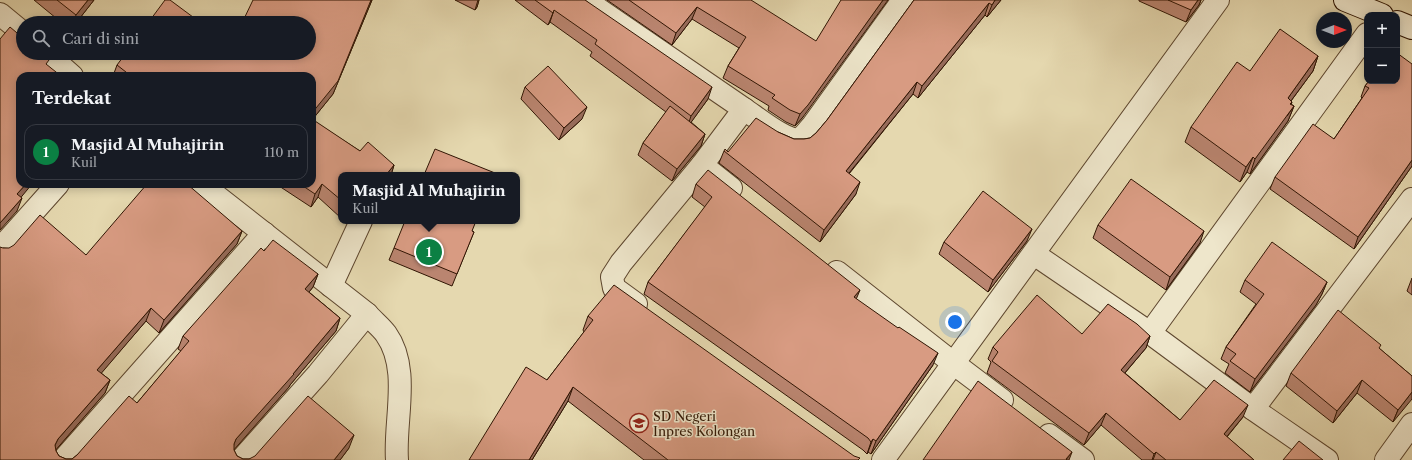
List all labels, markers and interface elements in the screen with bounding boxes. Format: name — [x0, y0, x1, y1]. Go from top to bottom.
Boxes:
north arrow — [1316, 12, 1352, 48]
map controls — [1364, 12, 1400, 84]
button: + — [1364, 12, 1400, 48]
search box — [16, 16, 316, 60]
icon: search — [30, 27, 52, 49]
text: Cari di sini — [62, 29, 139, 48]
button: − — [1364, 48, 1400, 84]
text: Terdekat — [32, 88, 111, 108]
text: Masjid Al Muhajirin — [71, 135, 224, 154]
text: 1 — [43, 144, 49, 160]
text: 110 m — [264, 144, 299, 160]
text: Kuil — [71, 154, 97, 170]
popup — [338, 172, 520, 224]
text: Masjid Al Muhajirin — [352, 181, 506, 200]
text: Kuil — [352, 200, 378, 216]
pin: 1 — [416, 237, 442, 267]
your location — [945, 312, 965, 332]
place label: SD Negeri Inpres Kolongan — [653, 408, 755, 439]
school or university icon: SD Negeri Inpres Kolongan — [628, 412, 650, 434]

